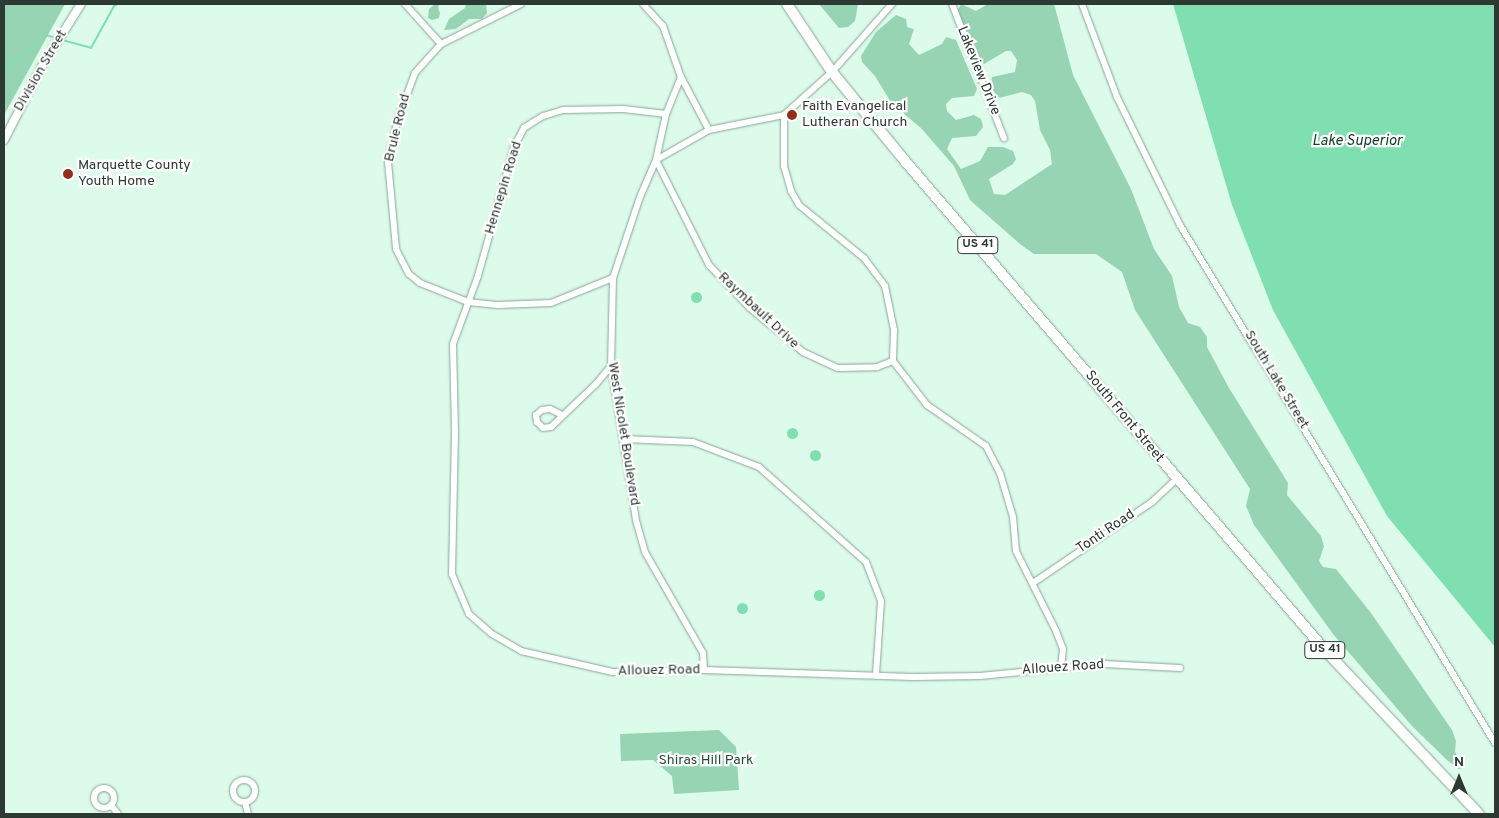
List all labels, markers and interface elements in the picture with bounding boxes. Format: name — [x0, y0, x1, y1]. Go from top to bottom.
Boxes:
street label: Lakeview Drive — [953, 24, 1003, 118]
street label: Division Street — [11, 27, 71, 115]
street label: Brule Road — [381, 92, 415, 164]
place label: Faith Evangelical Lutheran Church — [802, 99, 907, 132]
marker: Faith Evangelical Lutheran Church — [786, 109, 798, 121]
water label: Lake Superior — [1312, 133, 1402, 151]
street label: Hennepin Road — [482, 139, 526, 237]
place label: Marquette County Youth Home — [78, 158, 191, 190]
marker: Marquette County Youth Home — [62, 168, 74, 180]
road number: US 41 — [957, 236, 999, 254]
street label: Raymbault Drive — [714, 269, 802, 353]
street label: South Lake Street — [1240, 328, 1312, 432]
street label: West Nicolet Boulevard — [603, 361, 643, 507]
street label: South Front Street — [1081, 368, 1167, 466]
street label: Tonti Road — [1074, 506, 1138, 558]
road number: US 41 — [1304, 640, 1346, 660]
street label: Allouez Road — [1021, 657, 1105, 679]
street label: Allouez Road — [618, 662, 700, 680]
park label: Shiras Hill Park — [658, 753, 754, 769]
north arrow — [1434, 753, 1484, 803]
text: N — [1454, 754, 1464, 771]

